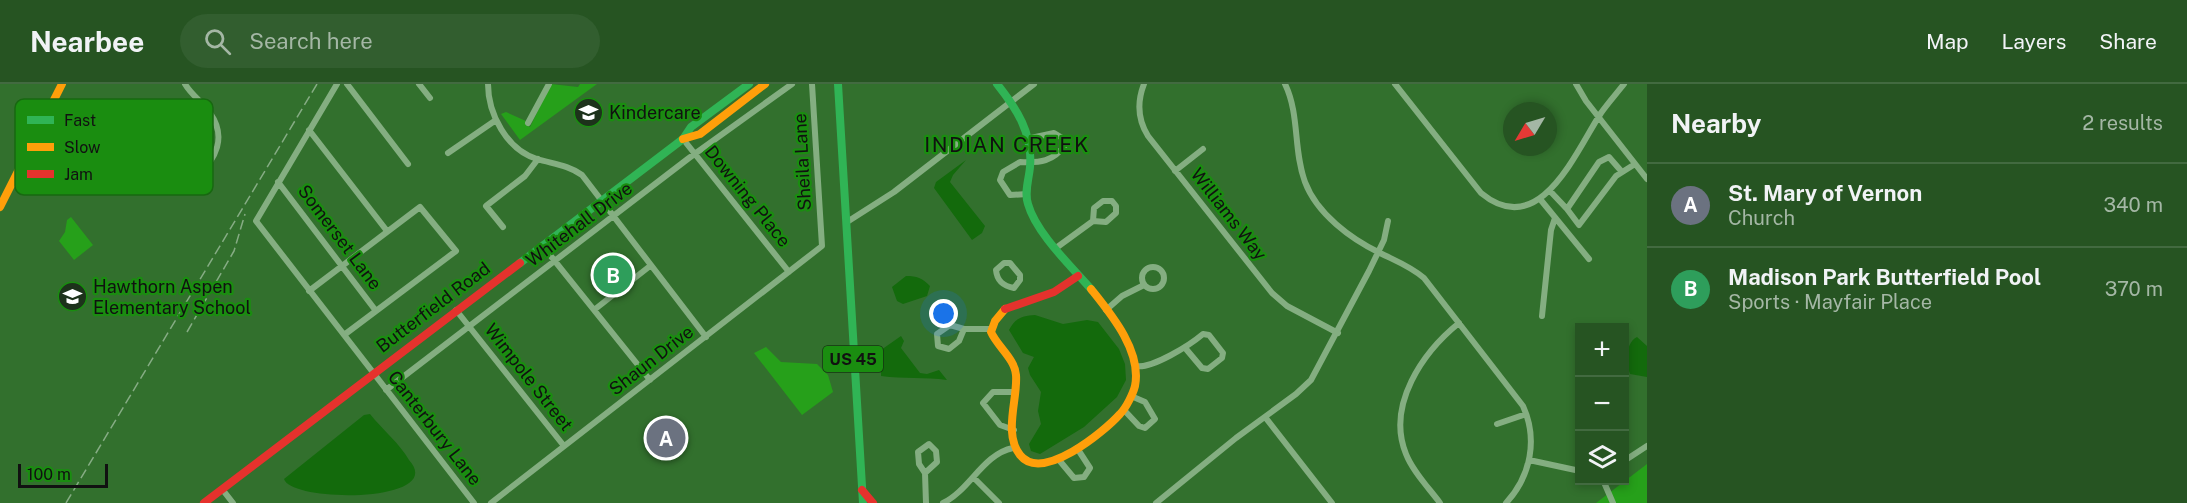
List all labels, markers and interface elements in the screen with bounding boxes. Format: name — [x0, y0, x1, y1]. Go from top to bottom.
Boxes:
search box — [180, 14, 600, 68]
text: Nearbee — [30, 25, 144, 58]
icon: search — [201, 25, 234, 58]
text: Search here — [249, 28, 373, 54]
text: Map — [1926, 29, 1969, 54]
text: Layers — [2002, 29, 2066, 54]
text: Share — [2099, 29, 2157, 54]
school or university icon: Kindercare — [572, 96, 604, 128]
legend — [15, 99, 213, 195]
place label: Kindercare — [609, 102, 701, 123]
north arrow — [1503, 102, 1557, 156]
text: Nearby — [1671, 108, 1761, 139]
text: Fast — [64, 111, 96, 130]
text: 2 results — [2082, 111, 2163, 135]
street label: Sheila Lane — [789, 113, 815, 211]
district label: INDIAN CREEK — [924, 132, 1090, 157]
text: Slow — [64, 138, 101, 157]
street label: Downing Place — [701, 141, 795, 251]
street label: Williams Way — [1187, 164, 1272, 264]
text: Jam — [64, 165, 93, 184]
street label: Whitehall Drive — [522, 177, 636, 271]
street label: Somerset Lane — [294, 180, 386, 294]
text: St. Mary of Vernon — [1728, 180, 1922, 206]
text: A — [1683, 193, 1698, 217]
text: 340 m — [2103, 193, 2163, 217]
text: Church — [1728, 206, 1795, 230]
pin: B — [594, 252, 632, 297]
street label: Butterfield Road — [372, 257, 494, 357]
text: Madison Park Butterfield Pool — [1728, 264, 2041, 290]
place label: Hawthorn Aspen Elementary School — [93, 276, 251, 318]
text: B — [1684, 277, 1697, 301]
text: 370 m — [2105, 277, 2163, 301]
school or university icon: Hawthorn Aspen Elementary School — [56, 280, 88, 312]
text: Sports · Mayfair Place — [1728, 290, 1932, 314]
your location — [929, 299, 958, 328]
street label: Wimpole Street — [481, 319, 577, 435]
street label: Shaun Drive — [605, 321, 697, 399]
map controls — [1575, 323, 1629, 485]
button: + — [1575, 323, 1629, 377]
road number: US 45 — [823, 346, 883, 372]
street label: Canterbury Lane — [384, 367, 486, 489]
button: − — [1575, 377, 1629, 431]
pin: A — [646, 416, 686, 460]
button: layers — [1575, 431, 1629, 485]
scale bar — [18, 461, 108, 488]
text: 100 m — [27, 465, 71, 484]

